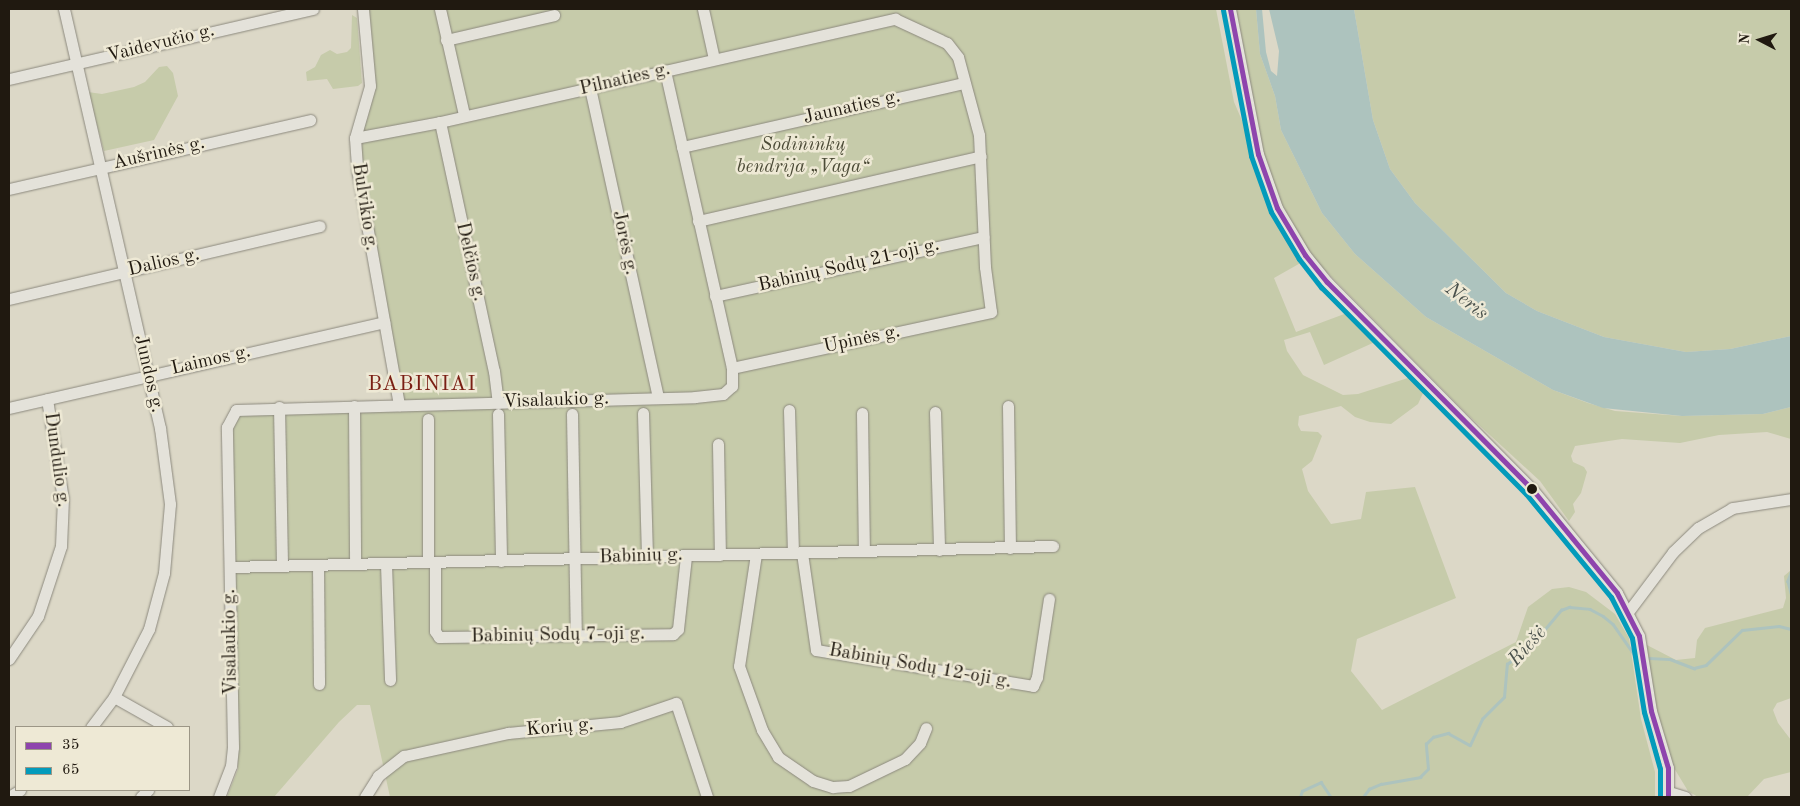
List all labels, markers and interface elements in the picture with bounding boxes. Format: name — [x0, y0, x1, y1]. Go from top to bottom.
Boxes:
north arrow — [1735, 15, 1785, 65]
street label: Vaidevučio g. — [105, 20, 217, 68]
text: N — [1738, 33, 1752, 45]
street label: Pilnaties g. — [577, 58, 673, 102]
street label: Jaunaties g. — [801, 86, 903, 130]
street label: Aušrinės g. — [111, 132, 207, 176]
park label: Sodininkų bendrija „Vaga“ — [736, 135, 870, 179]
street label: Bulvikio g. — [346, 161, 382, 253]
street label: Jorės g. — [606, 209, 642, 277]
street label: Delčios g. — [450, 220, 490, 304]
street label: Babinių Sodų 21-oji g. — [756, 234, 942, 298]
street label: Dalios g. — [126, 244, 202, 282]
water label: Neris — [1440, 278, 1492, 326]
street label: Upinės g. — [822, 321, 902, 359]
street label: Jundos g. — [128, 333, 168, 415]
street label: Laimos g. — [169, 341, 253, 381]
district label: BABINIAI — [366, 372, 478, 398]
street label: Visalaukio g. — [502, 388, 610, 414]
street label: Dundulio g. — [38, 411, 74, 509]
unlabelled marker — [1527, 484, 1537, 494]
street label: Babinių g. — [599, 544, 683, 570]
street label: Visalaukio g. — [219, 589, 243, 695]
water label: Riešė — [1504, 622, 1552, 672]
street label: Babinių Sodų 7-oji g. — [471, 623, 645, 649]
street label: Babinių Sodų 12-oji g. — [827, 640, 1013, 694]
street label: Korių g. — [525, 714, 595, 742]
legend — [15, 726, 190, 791]
text: 35 — [62, 738, 79, 753]
text: 65 — [62, 763, 79, 778]

